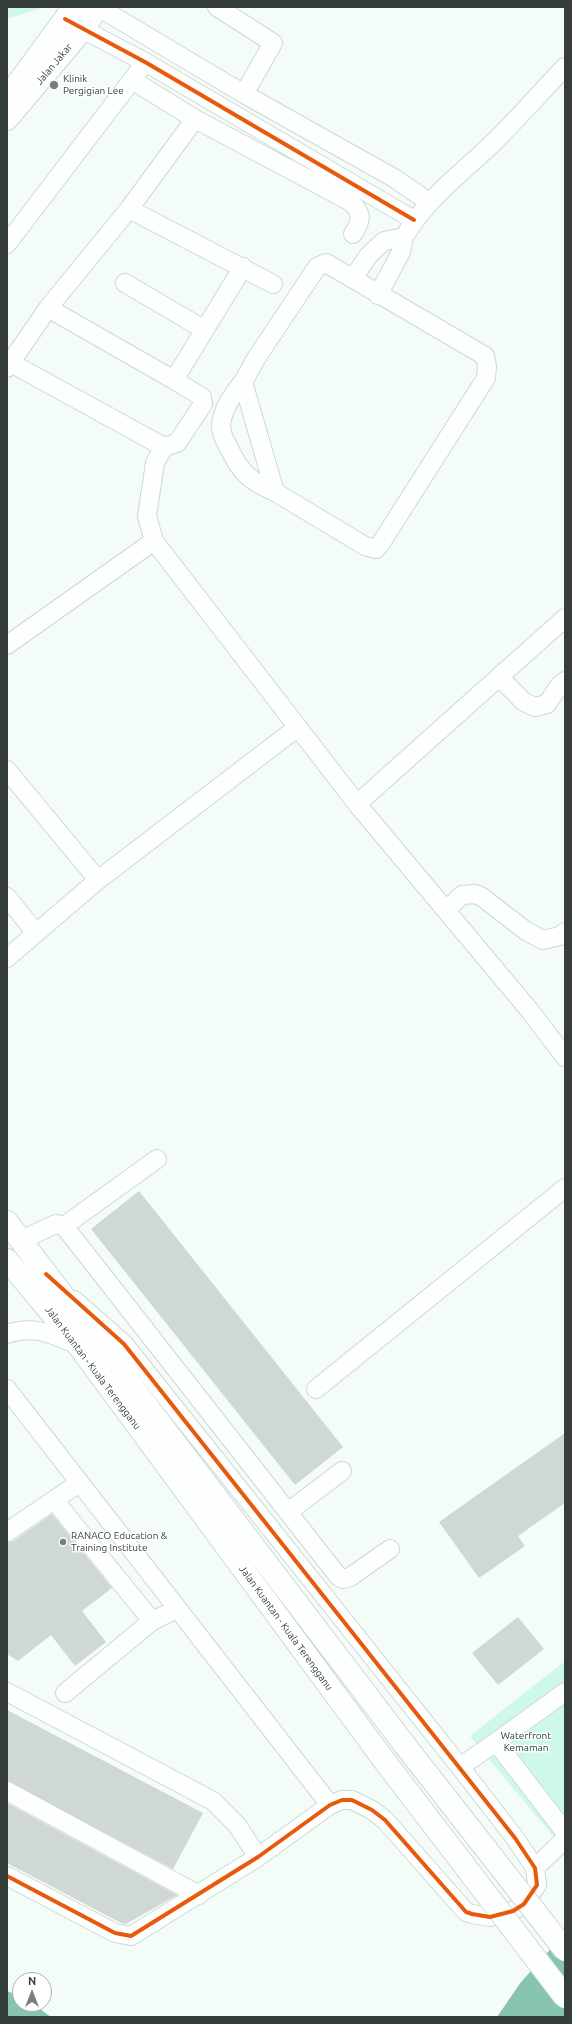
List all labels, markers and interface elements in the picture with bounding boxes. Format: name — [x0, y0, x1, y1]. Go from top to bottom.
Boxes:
street label: Jalan Jakar — [33, 41, 75, 87]
place label: Klinik Pergigian Lee — [63, 73, 124, 96]
marker: Klinik Pergigian Lee — [48, 79, 60, 91]
street label: Jalan Kuantan - Kuala Terengganu — [43, 1304, 143, 1432]
place label: RANACO Education & Training Institute — [71, 1530, 167, 1554]
marker: RANACO Education & Training Institute — [58, 1537, 68, 1547]
street label: Jalan Kuantan - Kuala Terengganu — [237, 1563, 335, 1693]
park label: Waterfront Kemaman — [501, 1730, 551, 1754]
north arrow — [12, 1972, 52, 2012]
text: N — [28, 1975, 36, 1987]

